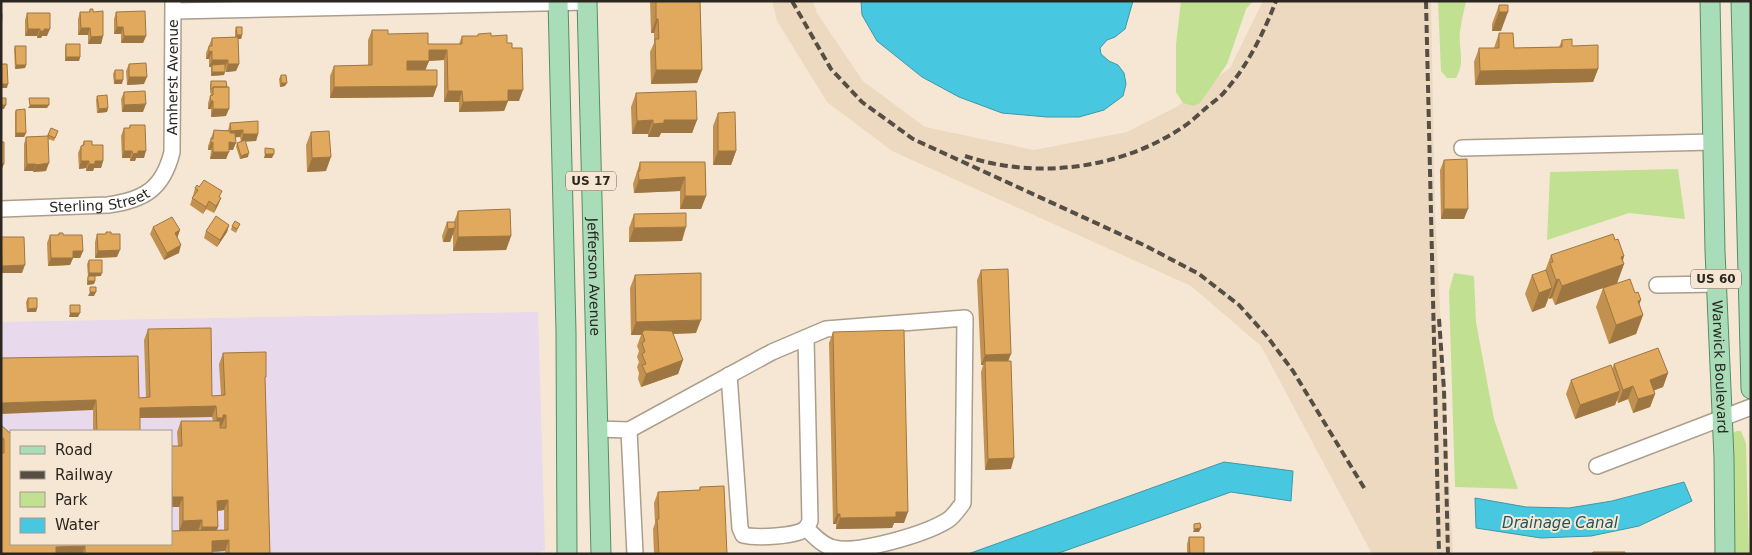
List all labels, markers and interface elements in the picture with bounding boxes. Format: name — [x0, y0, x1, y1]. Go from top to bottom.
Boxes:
street label: Amherst Avenue — [164, 19, 181, 135]
road number: US 17 — [566, 172, 616, 190]
street label: Sterling Street — [49, 185, 153, 215]
street label: Jefferson Avenue — [584, 217, 603, 336]
road number: US 60 — [1691, 270, 1741, 288]
street label: Warwick Boulevard — [1709, 300, 1731, 434]
legend — [10, 430, 172, 545]
text: Road — [55, 441, 93, 459]
text: Railway — [55, 466, 113, 484]
text: Park — [55, 491, 88, 509]
water label: Drainage Canal — [1502, 514, 1619, 532]
text: Water — [55, 516, 100, 534]

